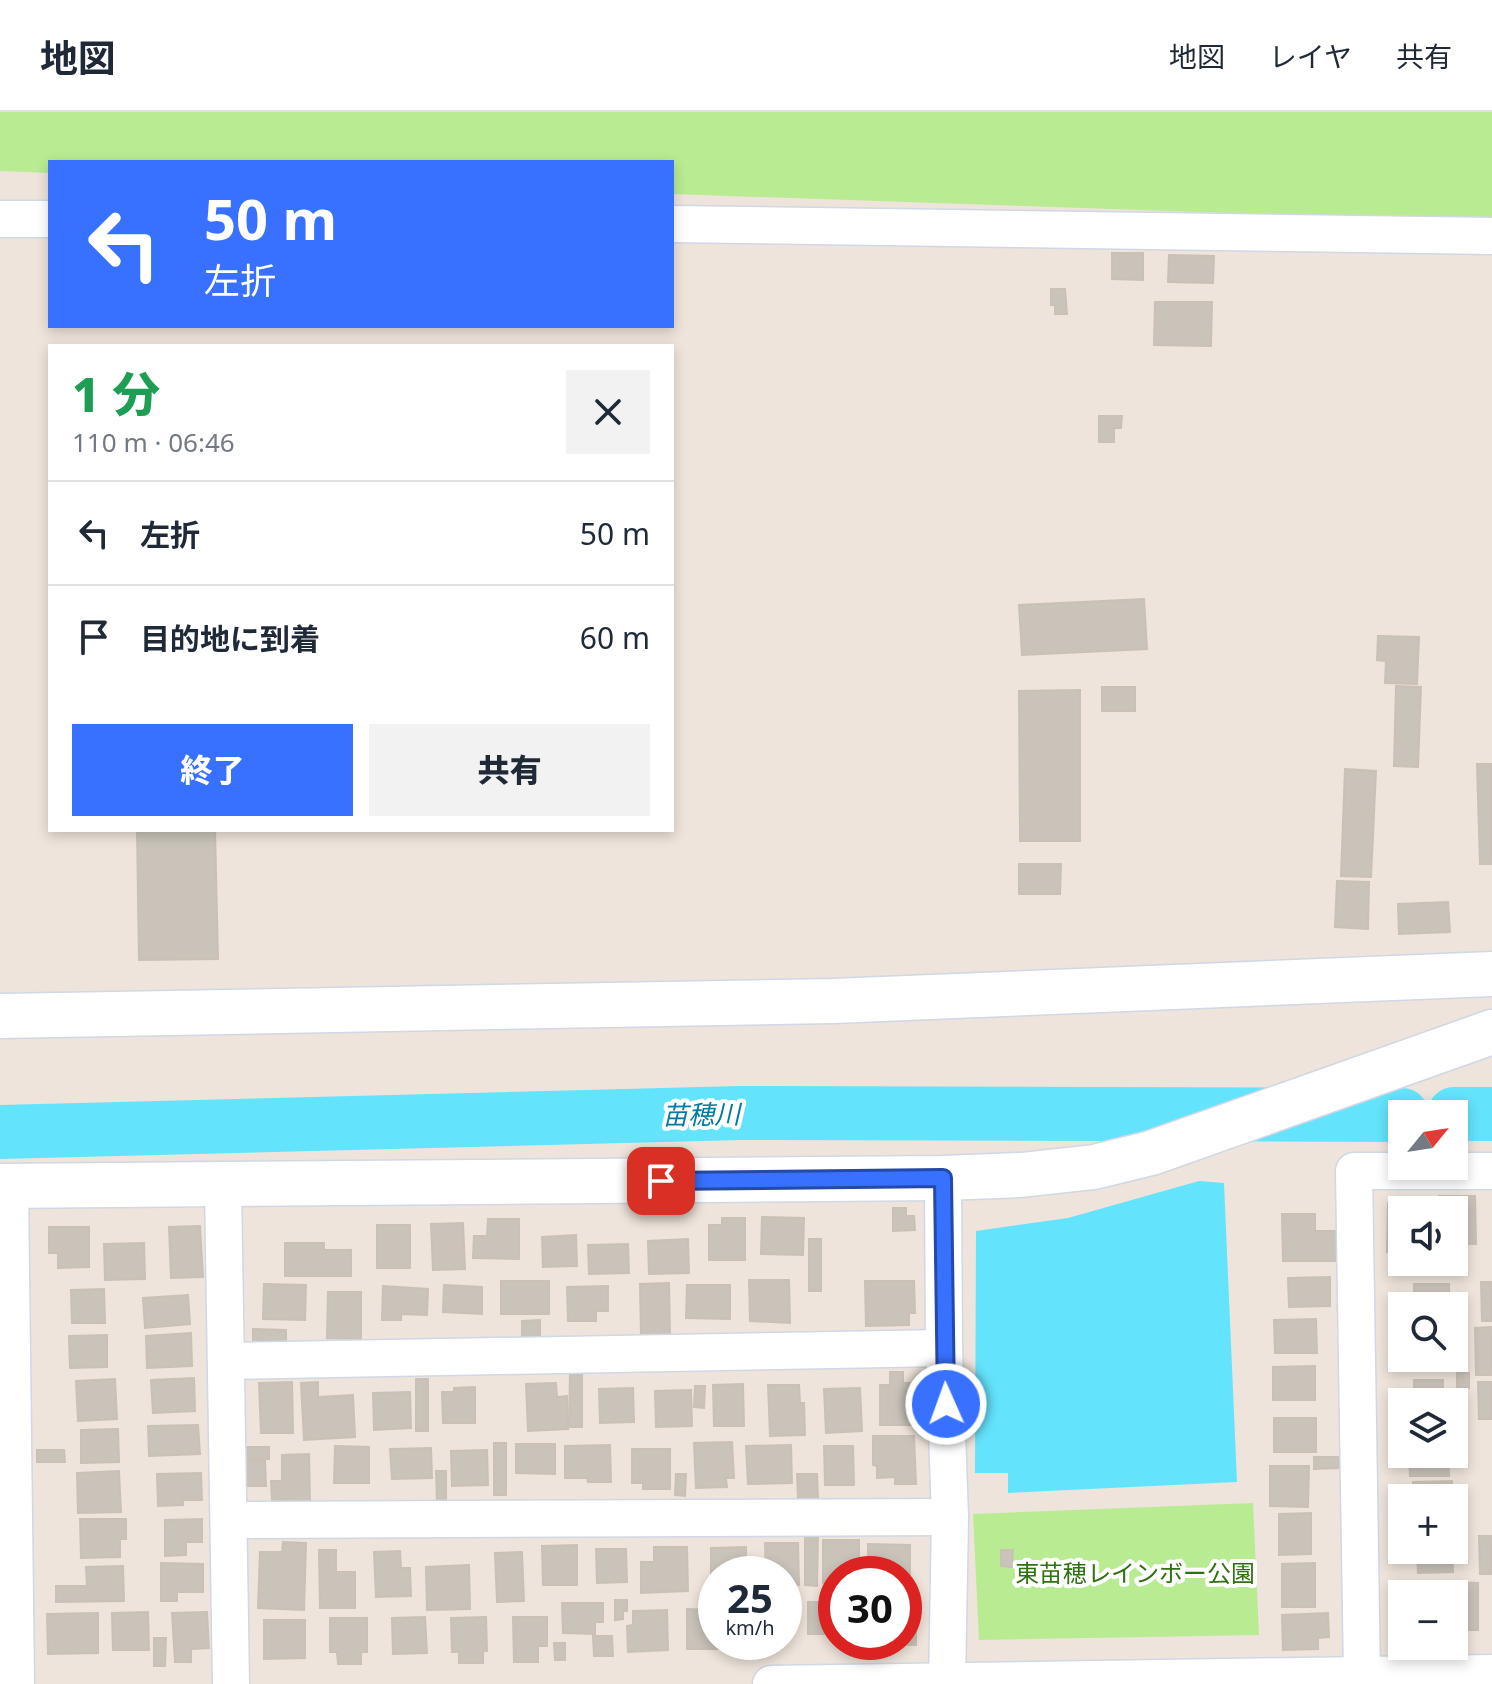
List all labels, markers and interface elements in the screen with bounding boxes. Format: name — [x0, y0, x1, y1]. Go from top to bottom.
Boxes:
text: 地図 — [40, 31, 116, 83]
text: 地図 — [1169, 37, 1225, 75]
text: レイヤ — [1269, 37, 1352, 75]
text: 共有 — [1396, 37, 1452, 75]
text: 50 m — [204, 180, 337, 256]
icon: left — [72, 192, 176, 296]
text: 左折 — [204, 256, 276, 305]
text: 1 分 — [72, 361, 160, 426]
button: close — [566, 370, 650, 454]
text: 110 m · 06:46 — [72, 424, 235, 460]
icon: left — [72, 511, 116, 555]
text: 50 m — [580, 513, 650, 554]
text: 左折 — [140, 514, 200, 555]
icon: arrive — [72, 615, 116, 659]
text: 60 m — [580, 617, 650, 658]
text: 目的地に到着 — [140, 618, 320, 659]
button: 終了 — [72, 724, 353, 816]
button: 共有 — [369, 724, 650, 816]
water label: 苗穂川 — [662, 1095, 743, 1133]
north arrow — [1388, 1100, 1468, 1180]
map controls — [1388, 1100, 1468, 1660]
pin — [627, 1147, 695, 1215]
icon: arrive — [639, 1159, 683, 1203]
button: sound — [1388, 1196, 1468, 1276]
button: search — [1388, 1292, 1468, 1372]
position arrow — [904, 1362, 988, 1446]
button: layers — [1388, 1388, 1468, 1468]
button: + — [1388, 1484, 1468, 1564]
speed limit sign: 30 — [818, 1556, 922, 1660]
park label: 東苗穂レインボー公園 — [1015, 1556, 1255, 1589]
text: 25 — [727, 1570, 773, 1625]
button: − — [1388, 1580, 1468, 1660]
text: km/h — [725, 1614, 775, 1641]

